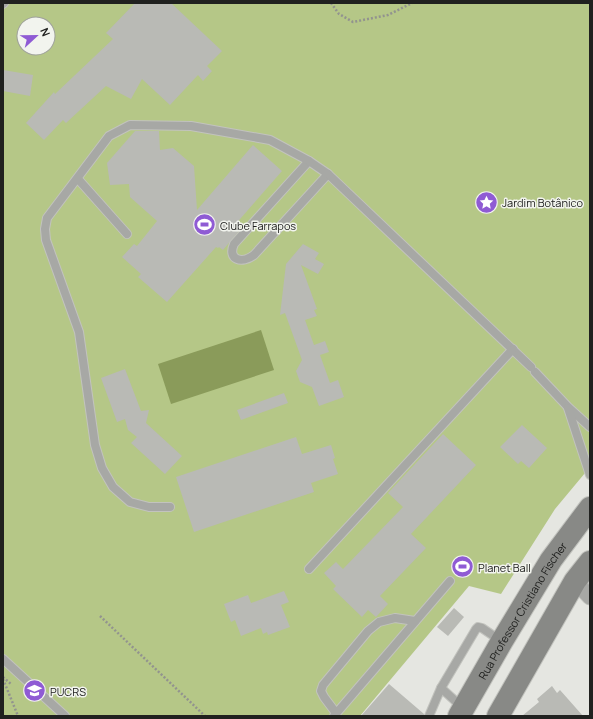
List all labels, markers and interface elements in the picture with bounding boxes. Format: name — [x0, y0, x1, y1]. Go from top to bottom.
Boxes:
north arrow — [16, 16, 56, 56]
text: N — [37, 26, 54, 39]
place icon: Jardim Botânico — [474, 189, 500, 215]
place label: Jardim Botânico — [502, 195, 583, 210]
sports icon: Clube Farrapos — [192, 212, 218, 238]
place label: Clube Farrapos — [220, 218, 296, 233]
street label: Rua Professor Cristiano Fischer — [474, 538, 570, 682]
sports icon: Planet Ball — [450, 554, 476, 580]
place label: Planet Ball — [478, 560, 531, 575]
school or university icon: PUCRS — [21, 678, 47, 704]
place label: PUCRS — [50, 684, 86, 699]

